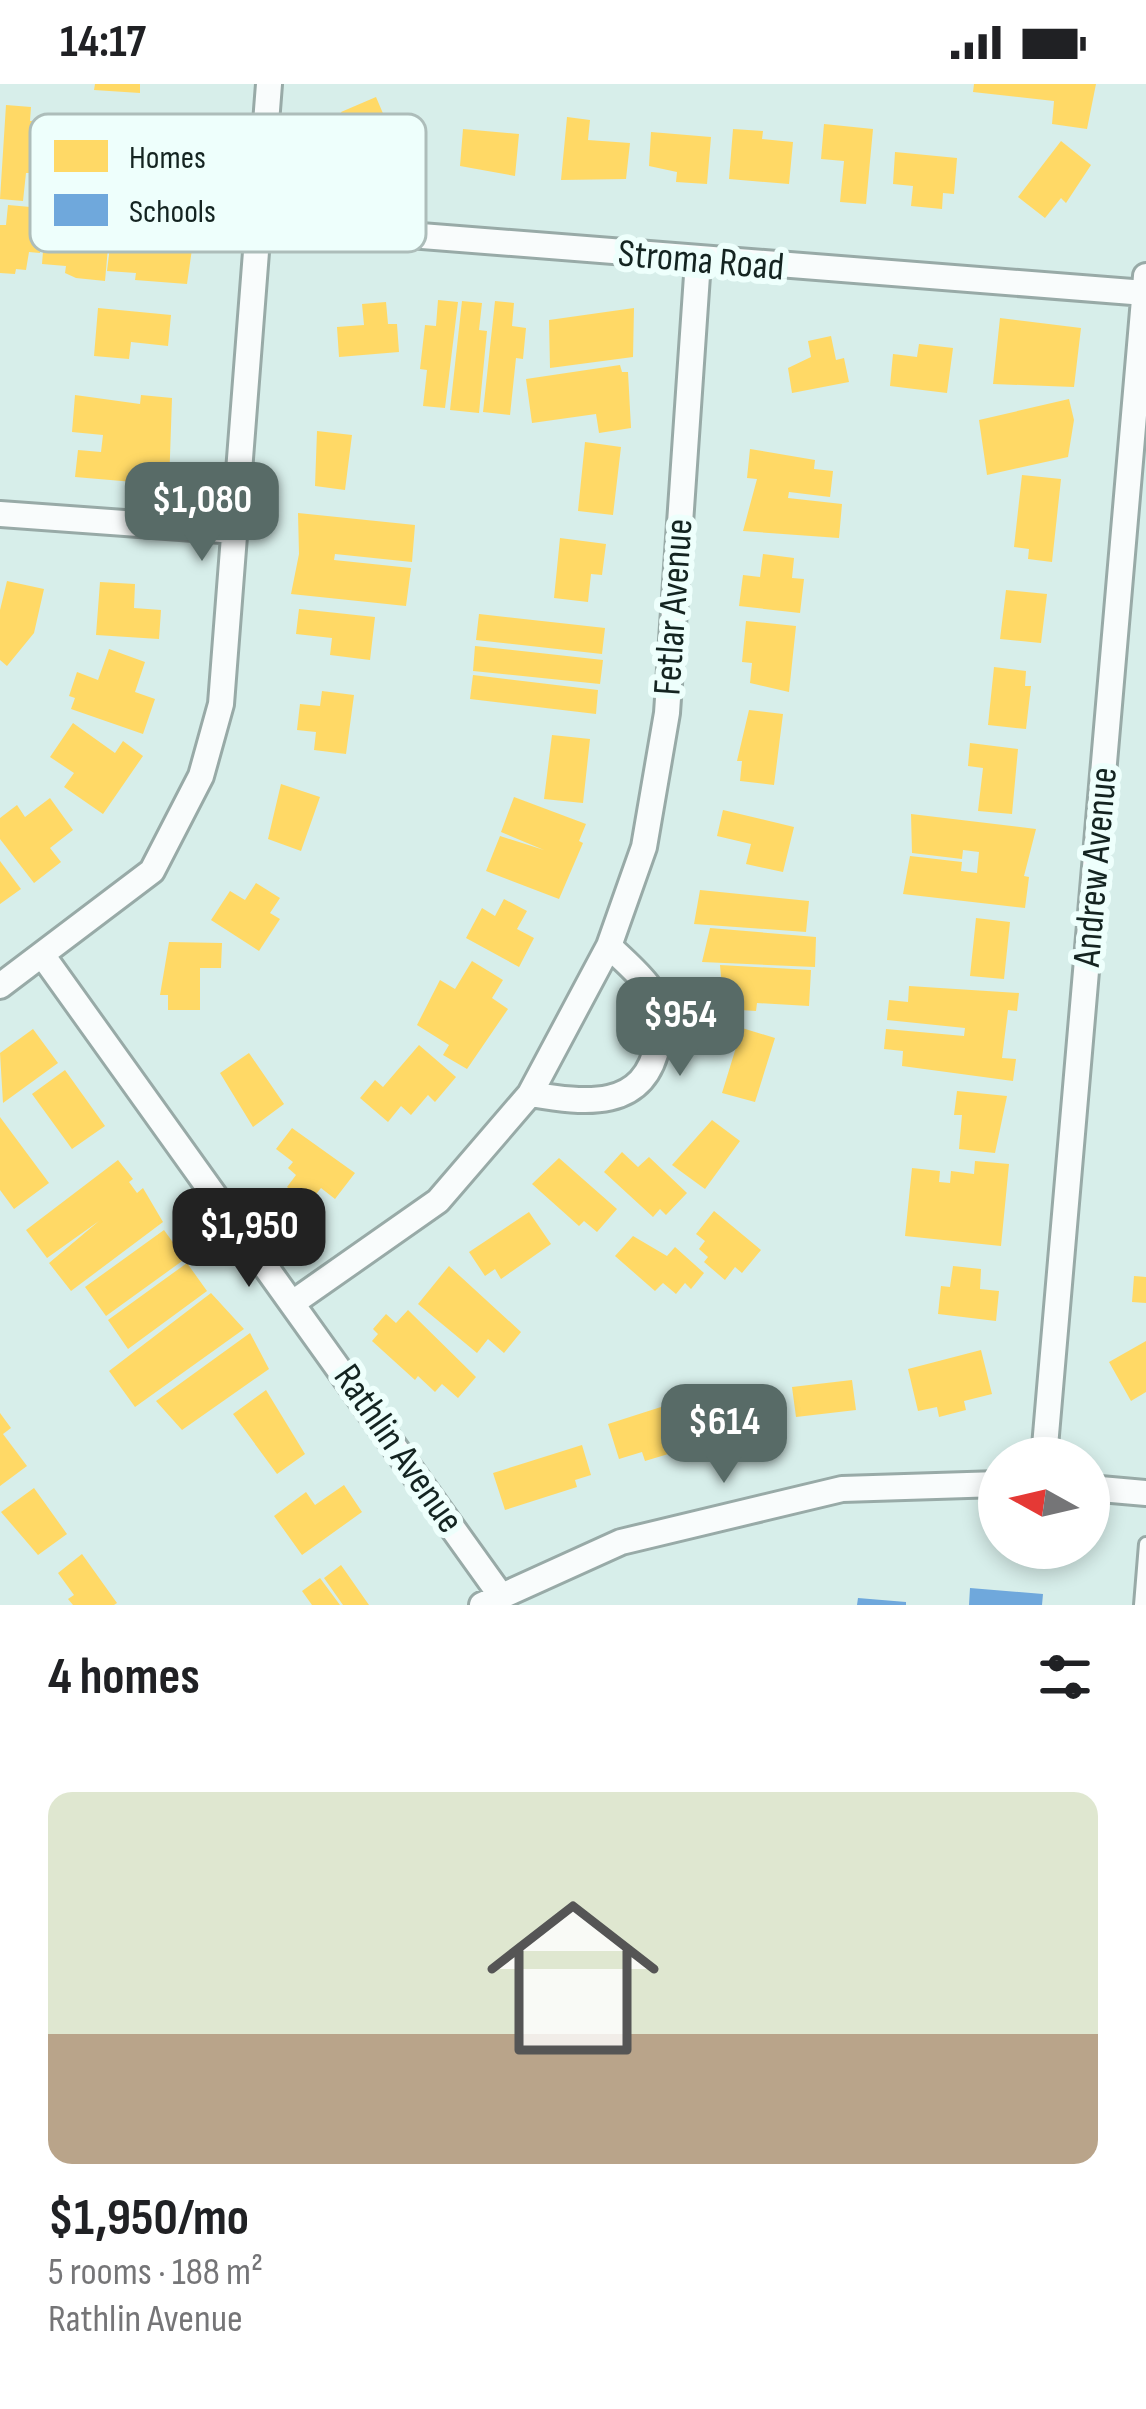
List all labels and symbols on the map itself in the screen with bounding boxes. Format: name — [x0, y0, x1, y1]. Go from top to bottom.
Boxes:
legend — [30, 114, 426, 252]
text: Homes — [129, 138, 206, 178]
text: Schools — [129, 192, 216, 232]
street label: Stroma Road — [616, 230, 786, 292]
pin: $1,080 — [104, 462, 300, 564]
street label: Fetlar Avenue — [644, 517, 704, 697]
street label: Andrew Avenue — [1064, 765, 1128, 970]
pin: $954 — [609, 977, 751, 1079]
pin: $1,950 — [151, 1188, 347, 1290]
street label: Rathlin Avenue — [323, 1356, 473, 1542]
pin: $614 — [653, 1384, 795, 1486]
north arrow — [978, 1437, 1110, 1569]

